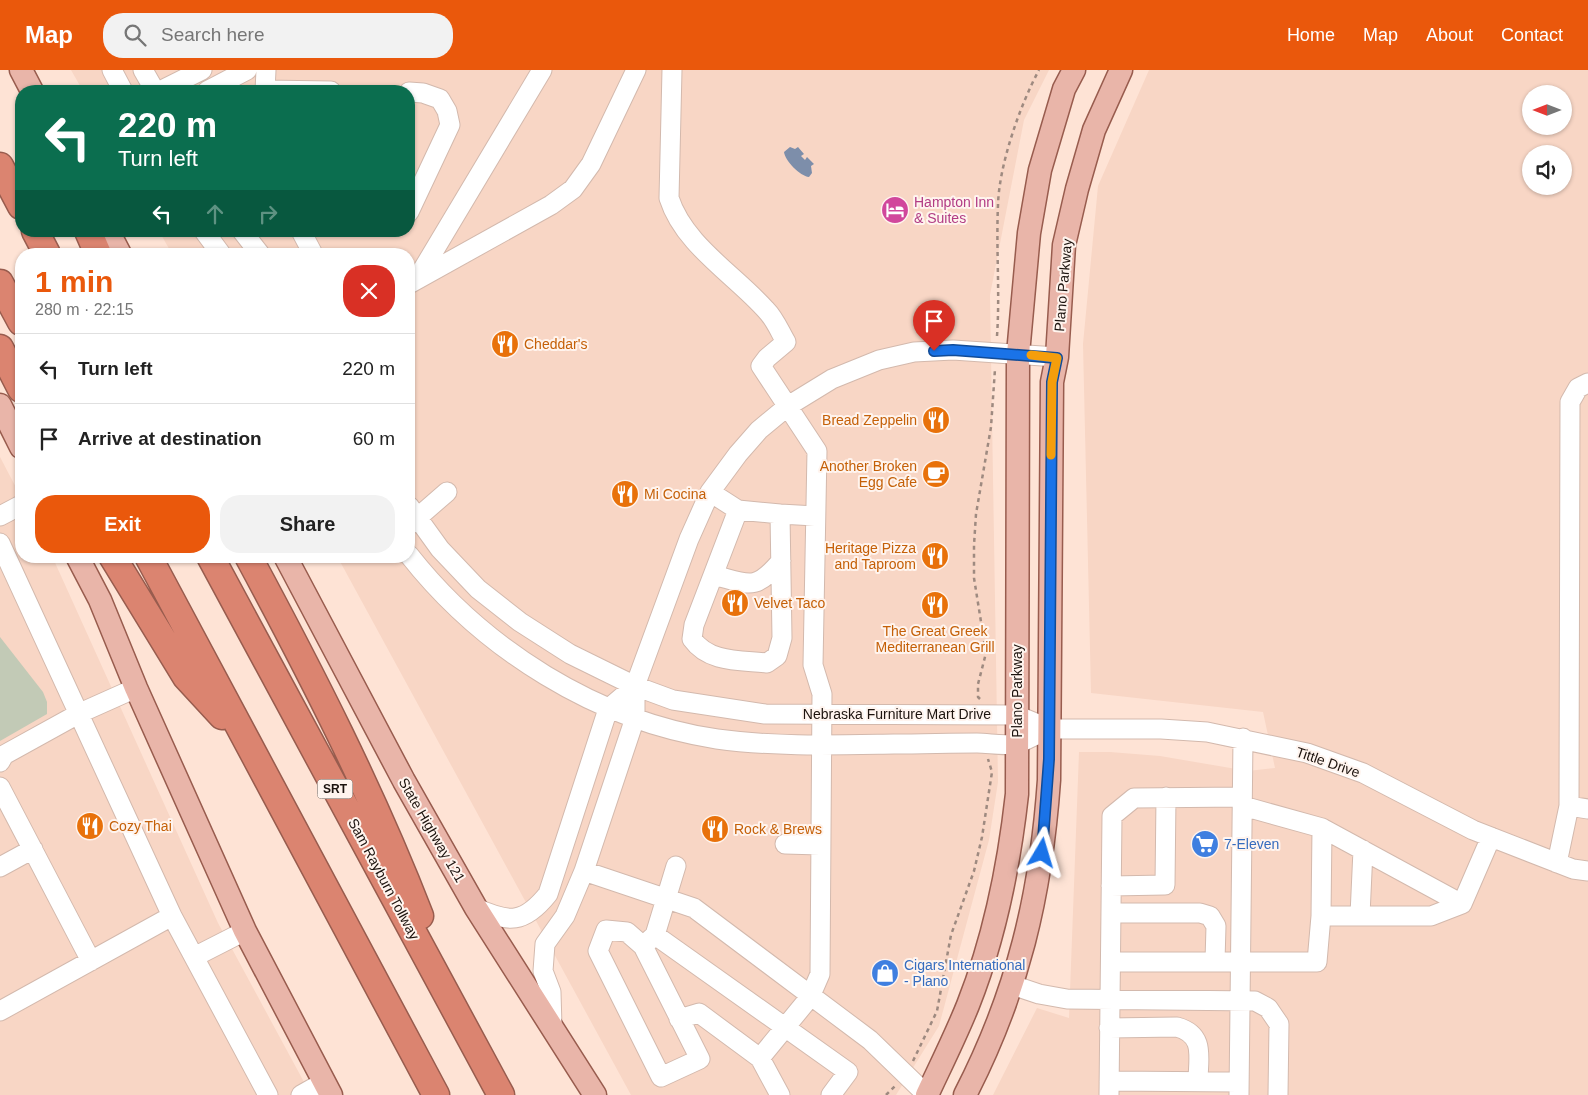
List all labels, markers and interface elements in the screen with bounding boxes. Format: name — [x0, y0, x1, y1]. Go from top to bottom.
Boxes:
search box — [103, 13, 453, 58]
text: Map — [25, 21, 73, 48]
icon: search — [121, 21, 149, 49]
text: Search here — [161, 24, 265, 45]
text: Home — [1287, 25, 1335, 45]
text: Map — [1363, 25, 1398, 45]
text: About — [1426, 25, 1473, 45]
text: Contact — [1501, 25, 1563, 45]
north arrow — [1522, 85, 1572, 135]
map controls — [1522, 85, 1572, 195]
icon: left — [35, 105, 100, 170]
text: 220 m — [118, 105, 217, 144]
button: sound — [1522, 145, 1572, 195]
text: Turn left — [118, 146, 198, 171]
place label: Hampton Inn & Suites — [914, 194, 994, 226]
hotel icon: Hampton Inn & Suites — [880, 195, 910, 225]
icon: left — [148, 200, 176, 228]
icon: ahead — [201, 200, 229, 228]
icon: right — [254, 200, 282, 228]
street label: Plano Parkway — [1051, 238, 1075, 332]
text: 1 min — [35, 265, 113, 298]
button: close — [343, 265, 395, 317]
pin — [913, 300, 955, 351]
text: 280 m · 22:15 — [35, 301, 134, 318]
icon: arrive — [920, 307, 948, 335]
restaurant icon: Cheddar's — [490, 329, 520, 359]
place label: Cheddar's — [524, 336, 587, 352]
icon: left — [35, 355, 63, 383]
text: Turn left — [78, 358, 153, 379]
text: 220 m — [342, 358, 395, 379]
restaurant icon: Bread Zeppelin — [921, 405, 951, 435]
place label: Bread Zeppelin — [822, 412, 917, 428]
icon: arrive — [35, 425, 63, 453]
text: Arrive at destination — [78, 428, 262, 449]
text: 60 m — [353, 428, 395, 449]
place label: Another Broken Egg Cafe — [820, 458, 917, 490]
cafe icon: Another Broken Egg Cafe — [921, 459, 951, 489]
restaurant icon: Mi Cocina — [610, 479, 640, 509]
place label: Mi Cocina — [644, 486, 706, 502]
button: Exit — [35, 495, 210, 553]
button: Share — [220, 495, 395, 553]
place label: Heritage Pizza and Taproom — [825, 540, 916, 572]
restaurant icon: Heritage Pizza and Taproom — [920, 541, 950, 571]
restaurant icon: Velvet Taco — [720, 588, 750, 618]
restaurant icon: The Great Greek Mediterranean Grill — [920, 590, 950, 620]
place label: Velvet Taco — [754, 595, 826, 611]
place label: The Great Greek Mediterranean Grill — [875, 623, 995, 655]
street label: Plano Parkway — [1009, 644, 1025, 738]
street label: Nebraska Furniture Mart Drive — [803, 706, 991, 722]
street label: Tittle Drive — [1294, 744, 1362, 780]
street label: State Highway 121 — [396, 775, 468, 885]
road number: SRT — [318, 780, 352, 799]
restaurant icon: Cozy Thai — [75, 811, 105, 841]
restaurant icon: Rock & Brews — [700, 814, 730, 844]
street label: Sam Rayburn Tollway — [345, 816, 423, 942]
place label: Cozy Thai — [109, 818, 172, 834]
place label: Rock & Brews — [734, 821, 822, 837]
position arrow — [1015, 826, 1067, 878]
supermarket icon: 7-Eleven — [1190, 829, 1220, 859]
place label: 7-Eleven — [1224, 836, 1279, 852]
place label: Cigars International - Plano — [904, 957, 1025, 989]
shop icon: Cigars International - Plano — [870, 958, 900, 988]

